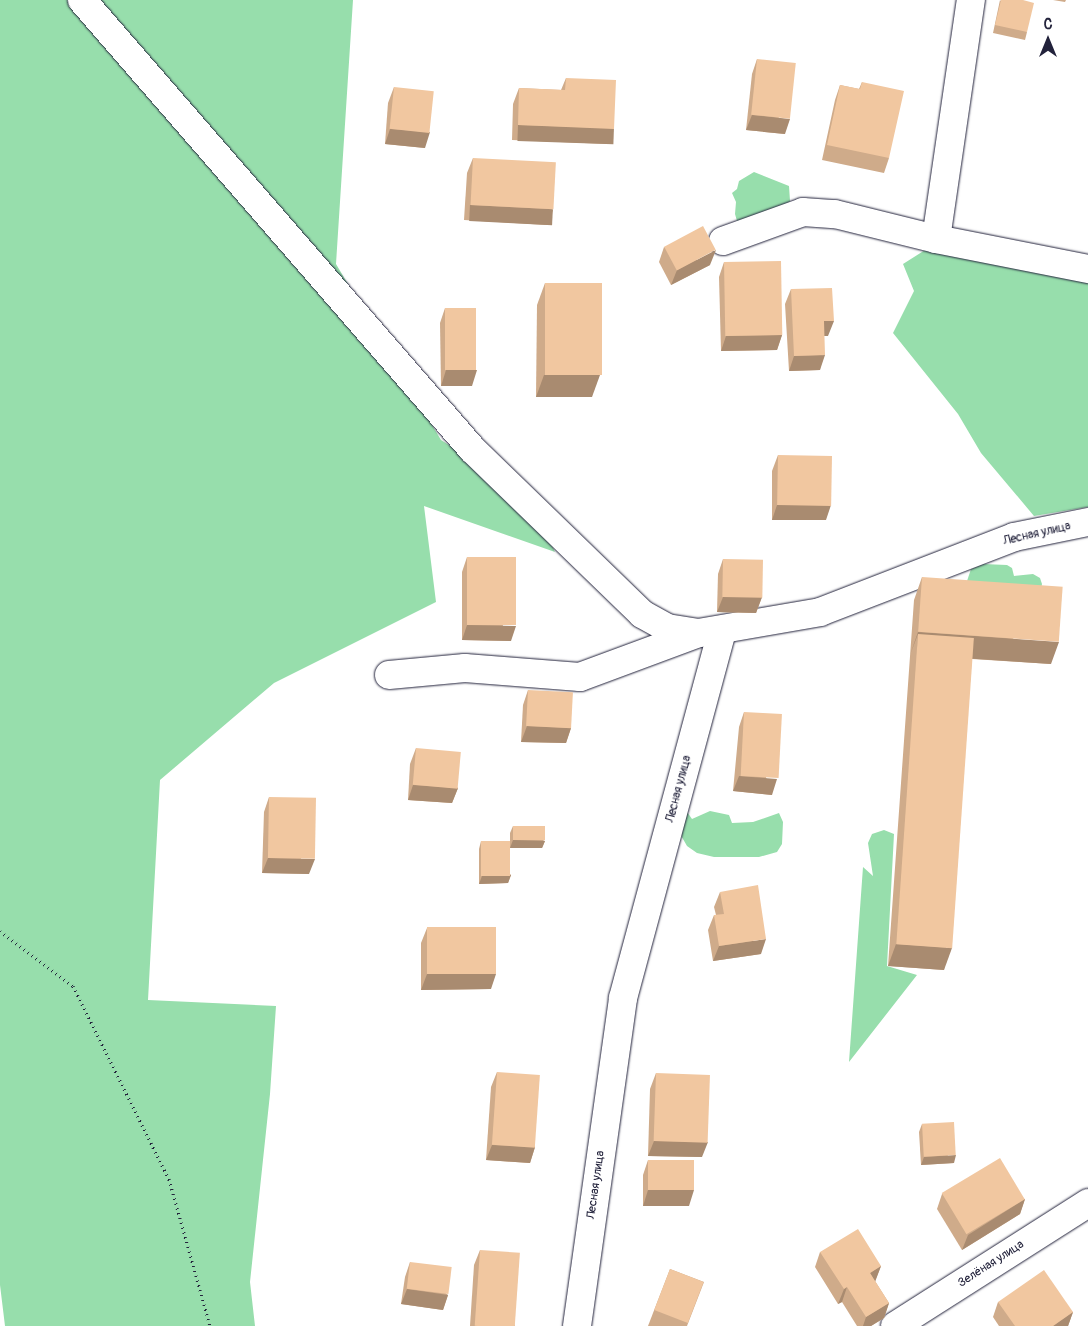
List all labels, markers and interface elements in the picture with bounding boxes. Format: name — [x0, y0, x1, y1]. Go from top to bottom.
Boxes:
north arrow — [1023, 15, 1073, 65]
text: С — [1044, 16, 1052, 33]
street label: Лесная улица — [1002, 519, 1072, 549]
street label: Лесная улица — [663, 754, 695, 824]
street label: Лесная улица — [584, 1150, 608, 1220]
street label: Зелёная улица — [955, 1237, 1027, 1291]

